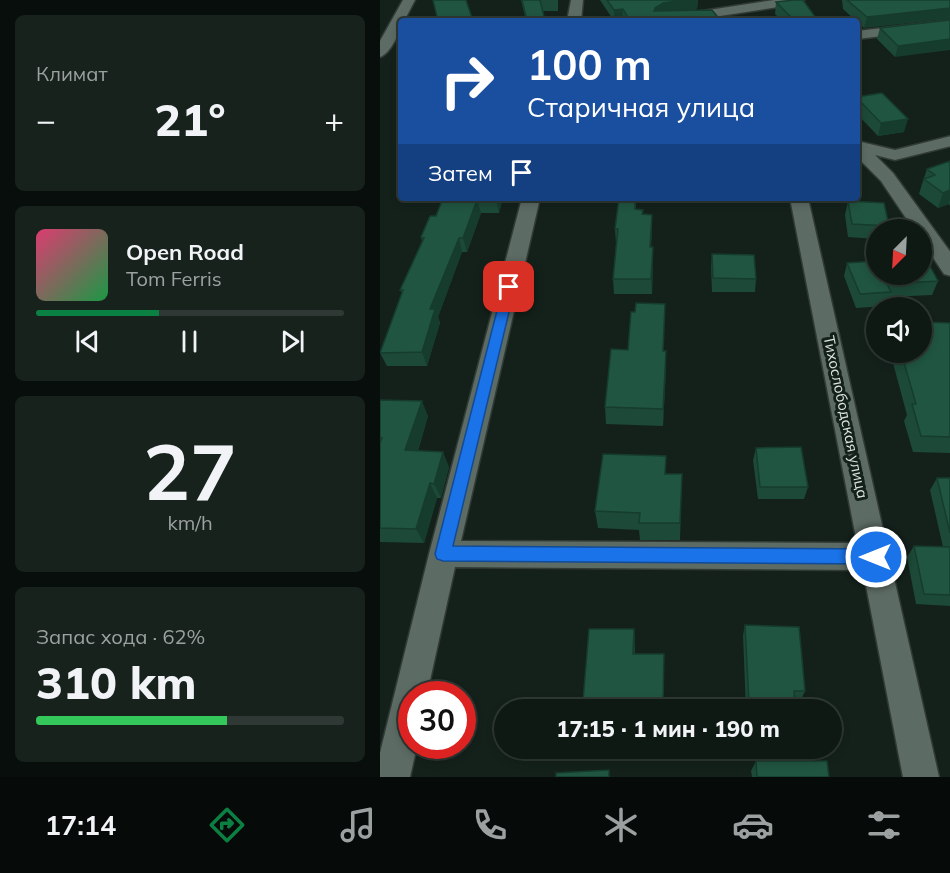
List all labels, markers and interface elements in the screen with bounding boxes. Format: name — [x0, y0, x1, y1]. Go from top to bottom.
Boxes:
text: 100 m — [527, 38, 652, 91]
icon: right — [428, 42, 506, 120]
text: Климат — [36, 61, 108, 86]
text: Старичная улица — [527, 90, 755, 124]
text: 21° — [154, 91, 226, 147]
text: − — [36, 99, 56, 140]
text: + — [324, 99, 344, 140]
icon: arrive — [505, 156, 538, 189]
text: Затем — [428, 159, 493, 187]
north arrow — [866, 219, 932, 285]
map controls — [866, 219, 932, 363]
text: Open Road — [126, 238, 244, 266]
pin — [483, 261, 534, 312]
text: Tom Ferris — [126, 266, 222, 291]
icon: arrive — [492, 270, 525, 303]
button: sound — [866, 297, 932, 363]
icon: previous — [71, 325, 104, 358]
icon: pause — [173, 325, 206, 358]
icon: next — [276, 325, 309, 358]
street label: Тихослободская улица — [819, 334, 873, 500]
text: 27 — [143, 422, 237, 520]
text: km/h — [167, 510, 213, 535]
position arrow — [844, 525, 908, 589]
text: Запас хода · 62% — [36, 624, 205, 649]
text: 310 km — [36, 654, 197, 710]
speed limit sign: 30 — [398, 681, 476, 759]
text: 17:15 · 1 мин · 190 m — [556, 715, 780, 743]
icon: directions — [206, 804, 248, 846]
icon: music — [337, 804, 379, 846]
icon: phone — [469, 804, 511, 846]
icon: climate — [600, 804, 642, 846]
icon: car — [732, 804, 774, 846]
icon: filters — [863, 804, 905, 846]
text: 17:14 — [45, 808, 116, 842]

